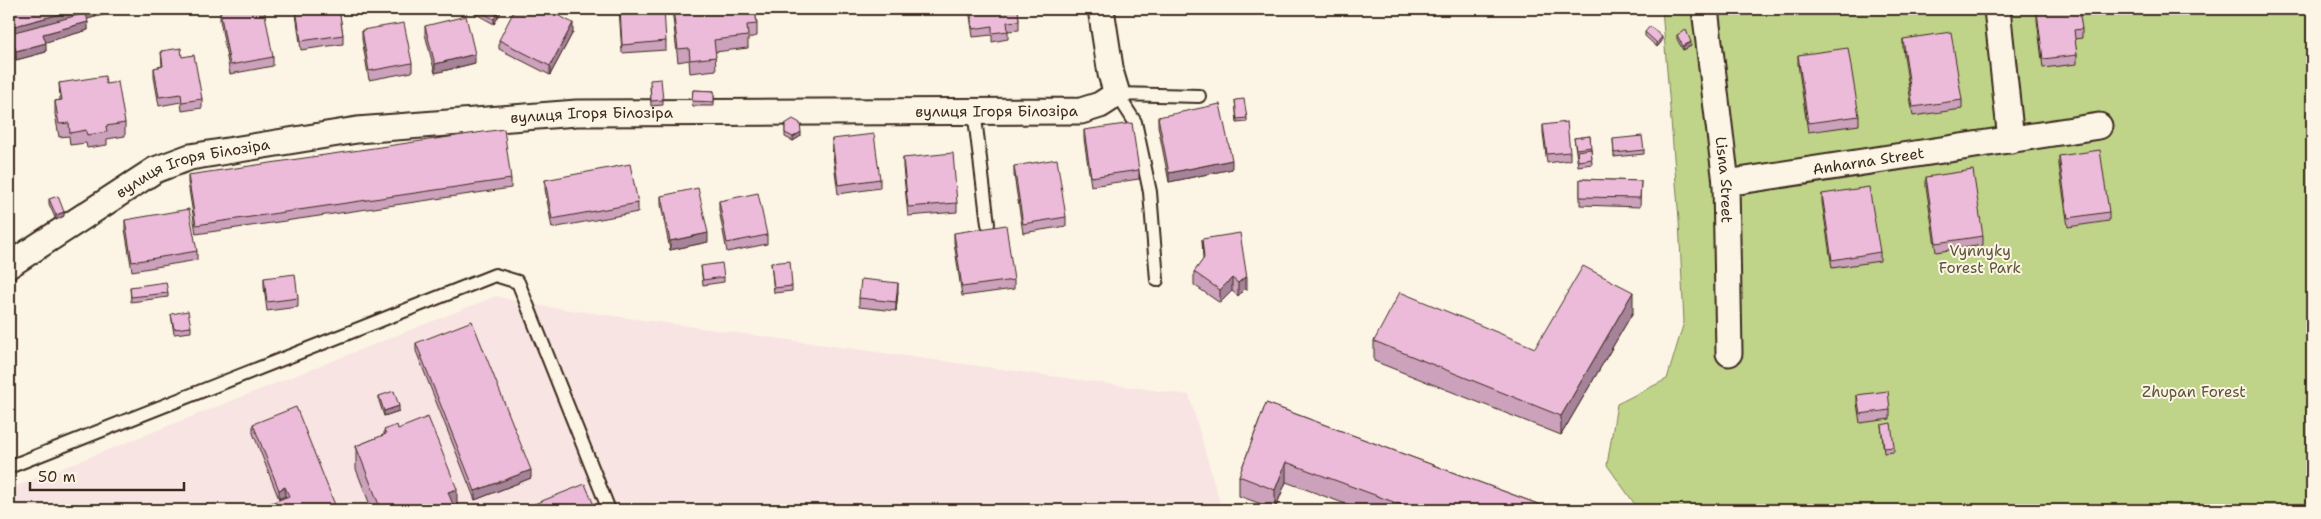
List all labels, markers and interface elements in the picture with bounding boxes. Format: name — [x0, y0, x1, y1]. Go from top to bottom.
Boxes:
street label: вулиця Ігоря Білозіра — [915, 101, 1079, 122]
street label: вулиця Ігоря Білозіра — [510, 103, 674, 128]
street label: вулиця Ігоря Білозіра — [112, 134, 272, 203]
street label: Lisna Street — [1710, 136, 1737, 223]
street label: Anharna Street — [1811, 143, 1926, 180]
park label: Vynnyky Forest Park — [1939, 241, 2021, 278]
park label: Zhupan Forest — [2142, 382, 2246, 402]
scale bar — [30, 459, 184, 491]
text: 50 m — [38, 467, 76, 487]

